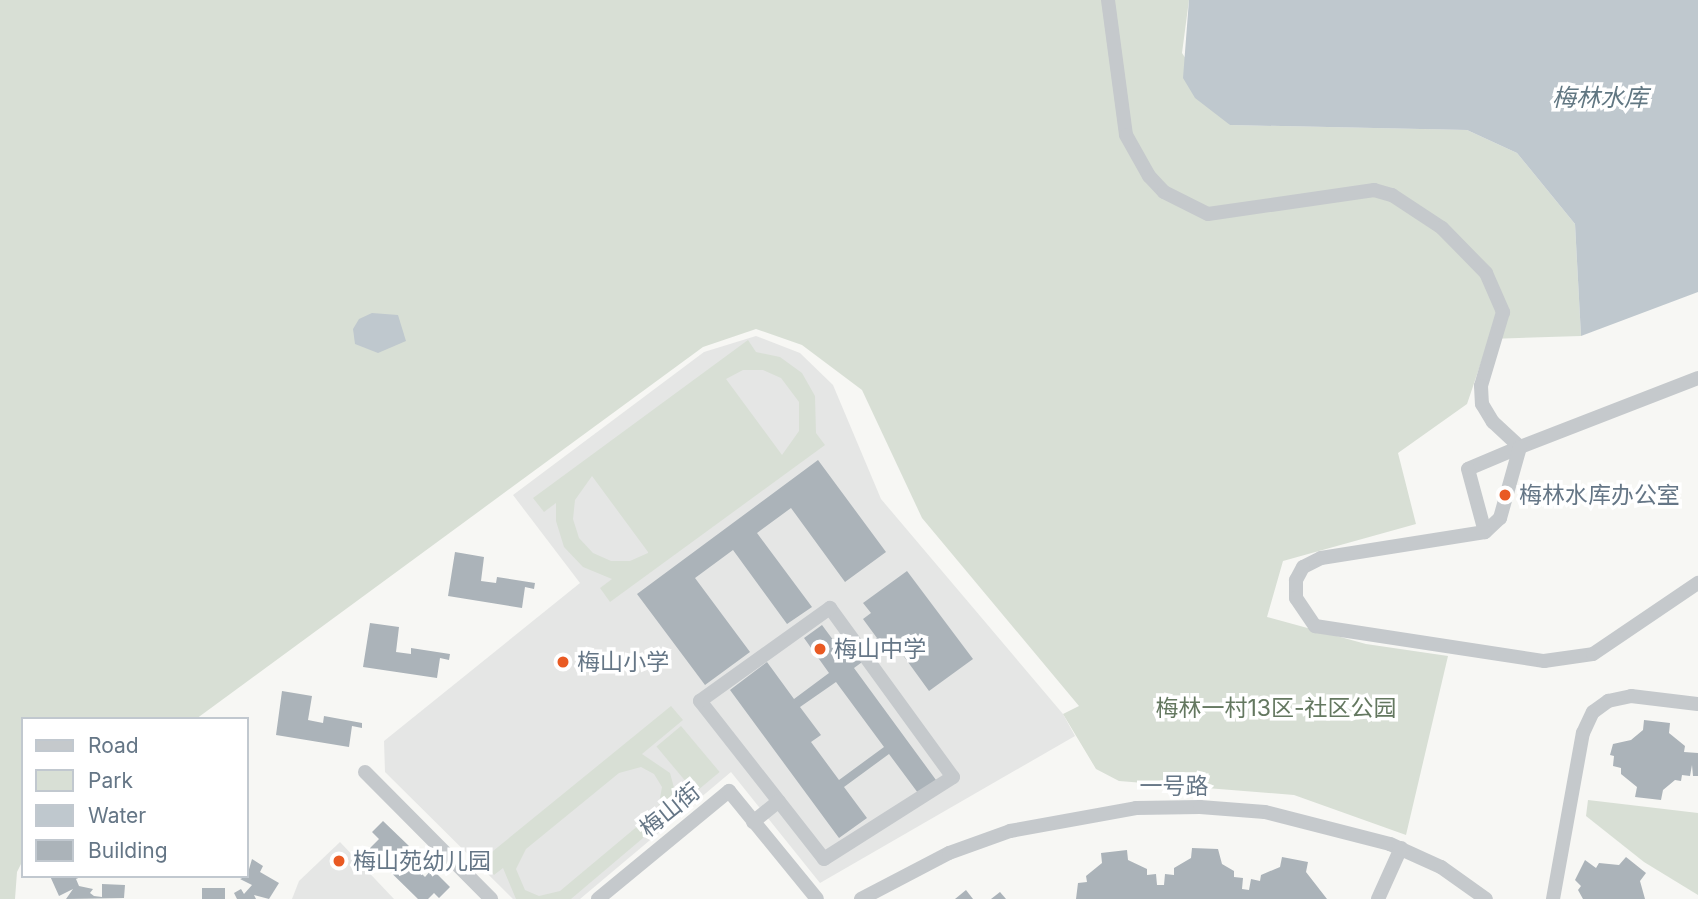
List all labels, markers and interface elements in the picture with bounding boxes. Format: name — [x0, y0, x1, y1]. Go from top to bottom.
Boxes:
water label: 梅林水库 — [1552, 84, 1648, 112]
place label: 梅林水库办公室 — [1519, 481, 1680, 509]
marker: 梅林水库办公室 — [1497, 487, 1513, 503]
place label: 梅山中学 — [834, 635, 926, 663]
marker: 梅山中学 — [812, 641, 828, 657]
place label: 梅山小学 — [577, 648, 669, 676]
marker: 梅山小学 — [555, 654, 571, 670]
park label: 梅林一村13区-社区公园 — [1155, 694, 1397, 722]
legend — [21, 717, 248, 878]
text: Road — [88, 733, 139, 758]
text: Park — [88, 768, 133, 793]
street label: 一号路 — [1140, 772, 1208, 800]
street label: 梅山街 — [635, 778, 705, 842]
text: Water — [88, 803, 146, 828]
text: Building — [88, 838, 168, 863]
place label: 梅山苑幼儿园 — [353, 847, 491, 875]
marker: 梅山苑幼儿园 — [331, 853, 347, 869]

